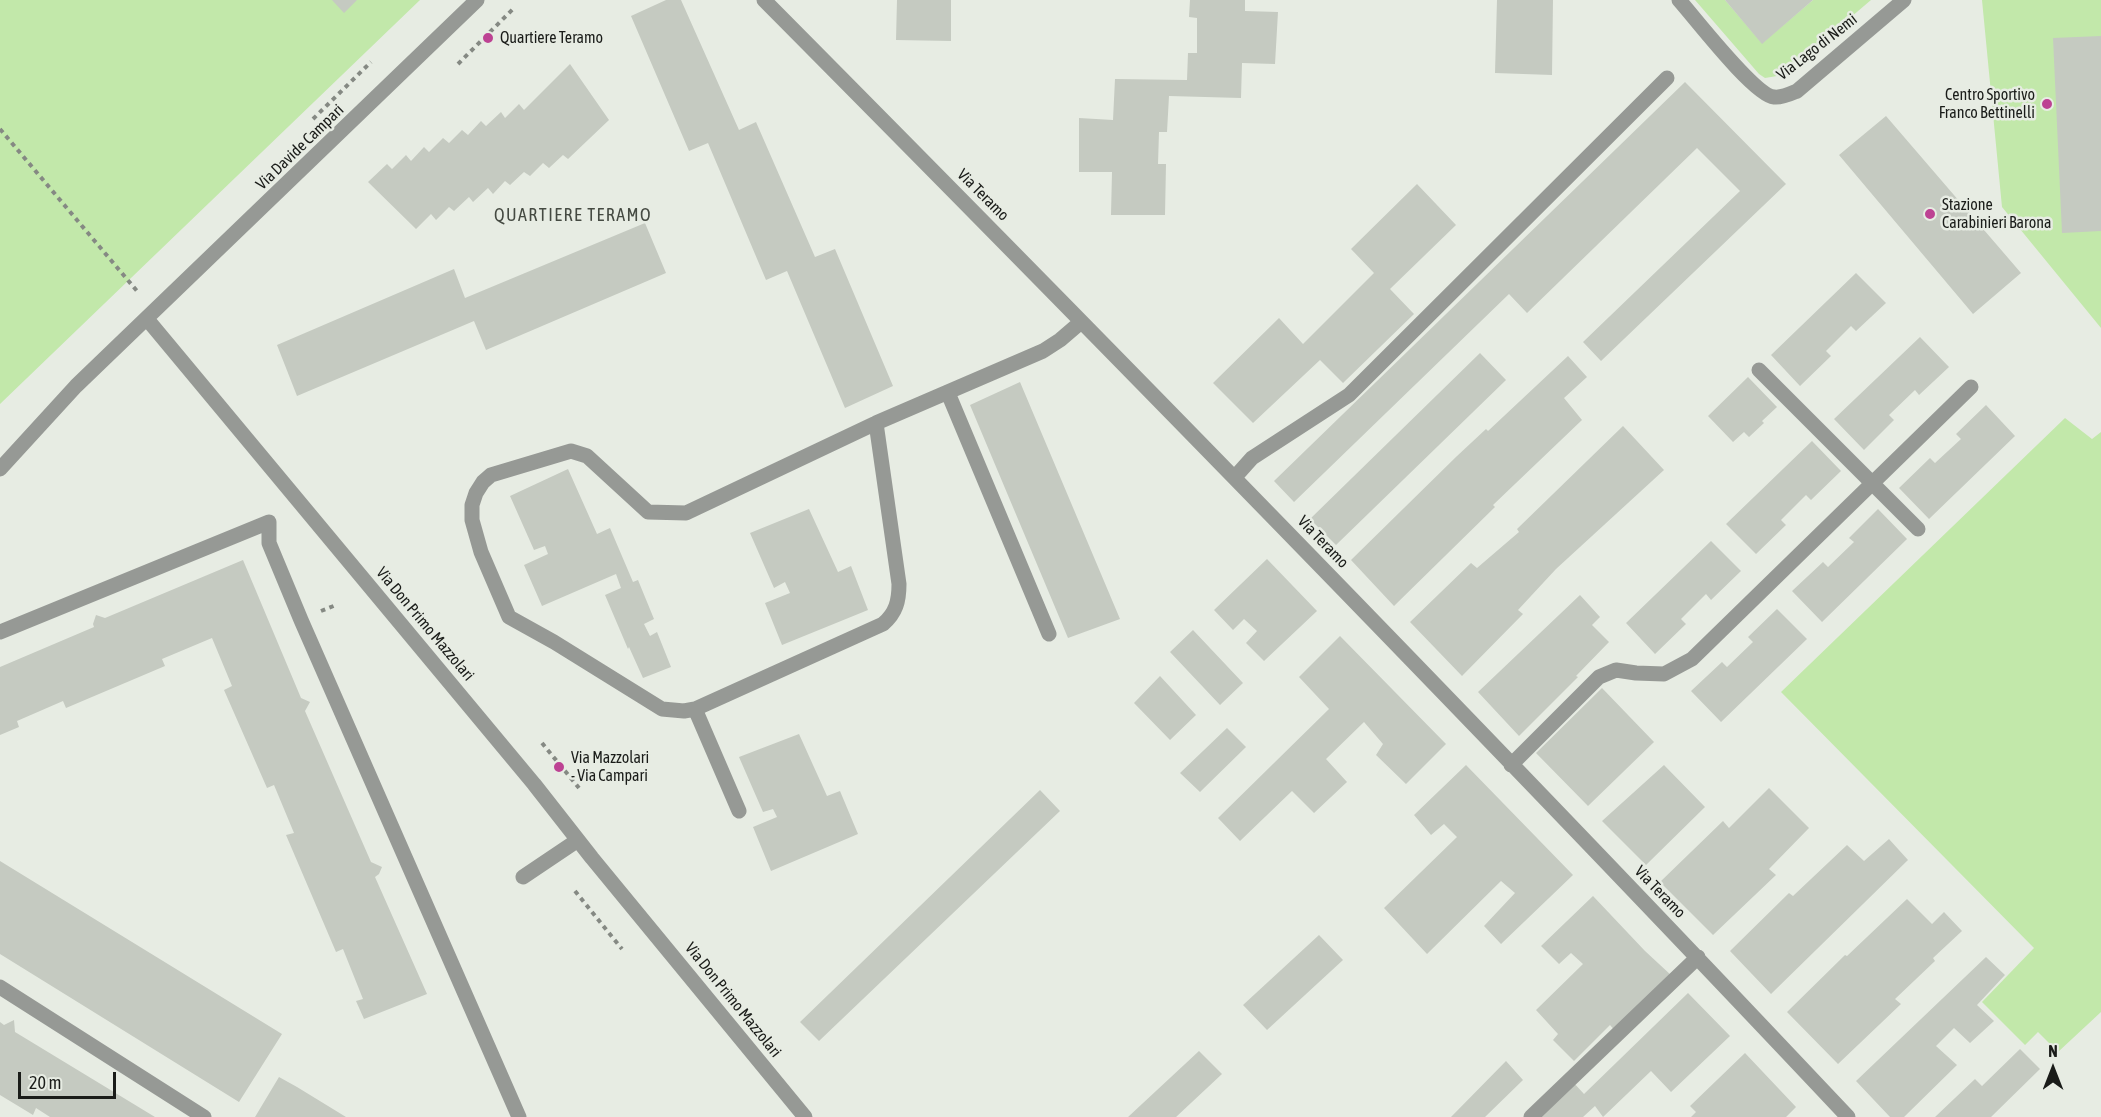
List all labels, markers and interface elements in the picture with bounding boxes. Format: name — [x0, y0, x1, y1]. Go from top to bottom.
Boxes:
street label: Via Lago di Nemi — [1773, 10, 1861, 84]
place label: Quartiere Teramo — [500, 28, 603, 48]
marker: Quartiere Teramo — [481, 31, 495, 45]
place label: Centro Sportivo Franco Bettinelli — [1939, 85, 2035, 123]
marker: Centro Sportivo Franco Bettinelli — [2040, 97, 2054, 111]
street label: Via Davide Campari — [252, 100, 348, 194]
street label: Via Teramo — [953, 165, 1013, 225]
place label: Stazione Carabinieri Barona — [1942, 195, 2052, 233]
district label: QUARTIERE TERAMO — [494, 204, 652, 226]
marker: Stazione Carabinieri Barona — [1923, 207, 1937, 221]
street label: Via Teramo — [1293, 512, 1353, 572]
street label: Via Don Primo Mazzolari — [372, 563, 478, 685]
place label: Via Mazzolari - Via Campari — [571, 748, 649, 786]
marker: Via Mazzolari - Via Campari — [552, 760, 566, 774]
street label: Via Teramo — [1630, 862, 1690, 922]
street label: Via Don Primo Mazzolari — [681, 939, 785, 1061]
north arrow — [2023, 1039, 2083, 1099]
text: N — [2048, 1042, 2058, 1060]
scale bar — [21, 1060, 118, 1098]
text: 20 m — [29, 1072, 61, 1093]

